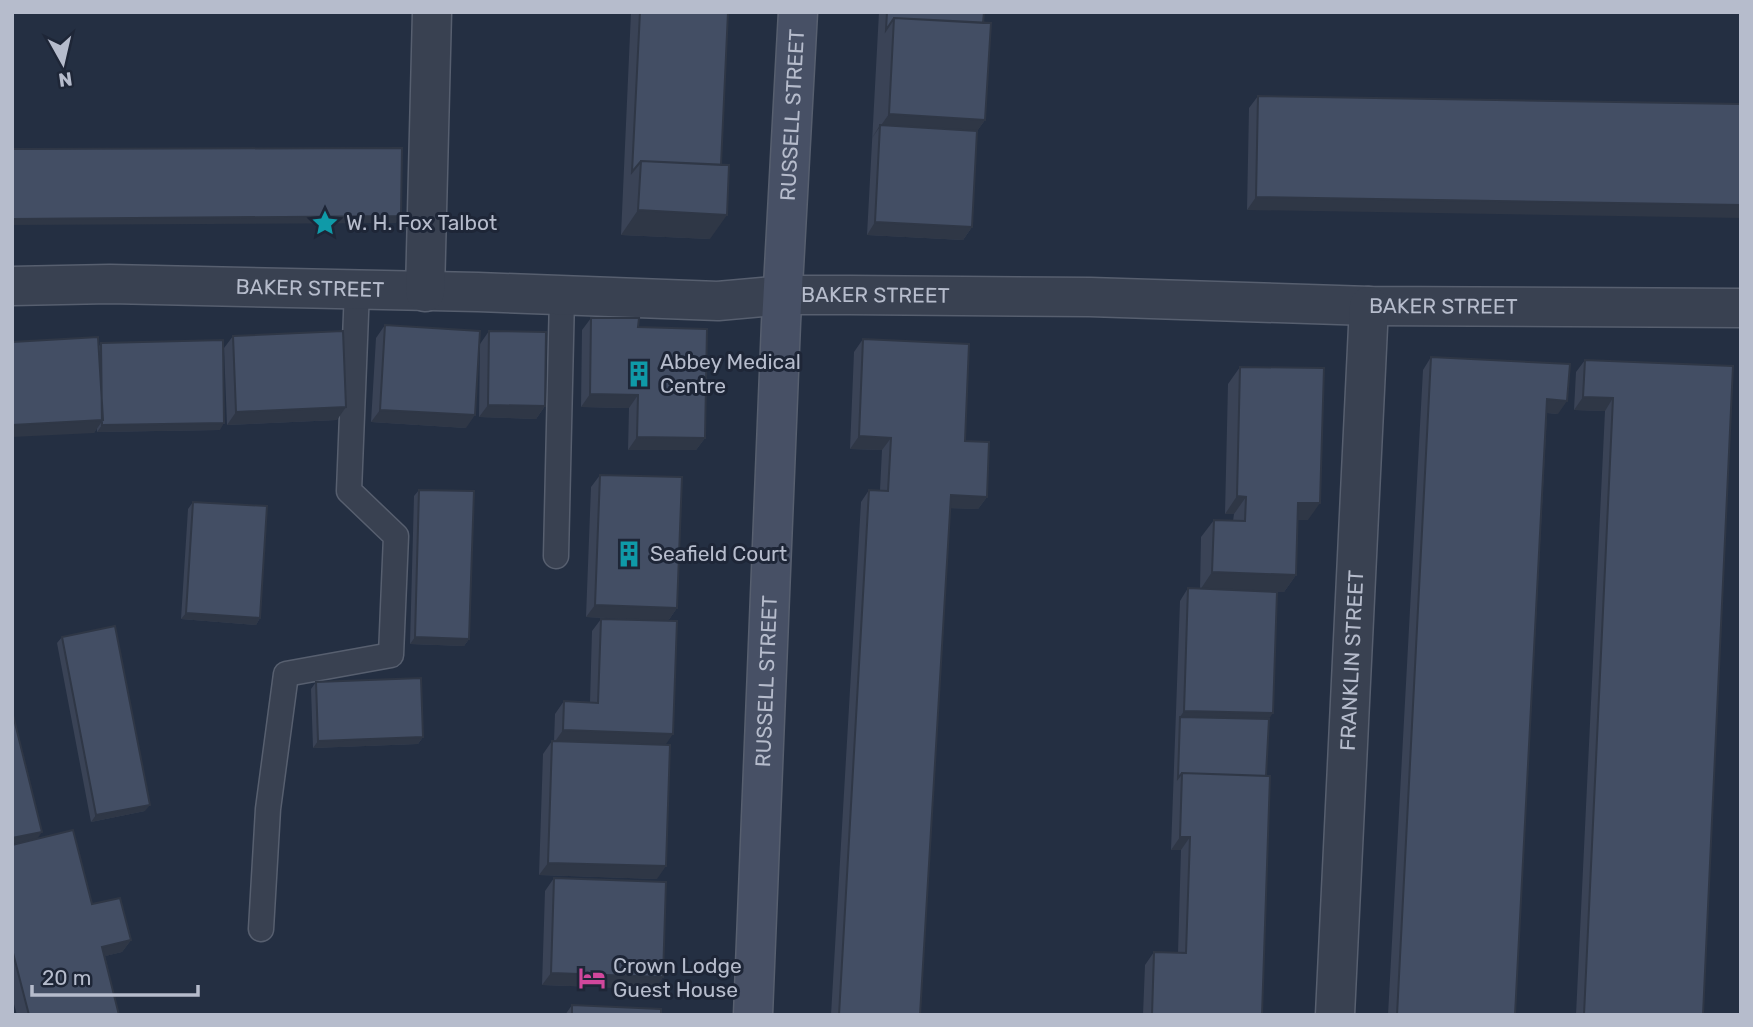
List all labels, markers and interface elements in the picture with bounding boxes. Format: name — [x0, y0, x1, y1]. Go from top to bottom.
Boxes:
north arrow — [28, 28, 98, 98]
street label: RUSSELL STREET — [775, 28, 809, 201]
text: N — [57, 67, 74, 92]
place icon: W. H. Fox Talbot — [310, 208, 340, 238]
place label: W. H. Fox Talbot — [346, 210, 497, 235]
street label: BAKER STREET — [235, 274, 385, 302]
street label: BAKER STREET — [801, 282, 950, 308]
street label: BAKER STREET — [1369, 293, 1518, 319]
place label: Abbey Medical Centre — [660, 349, 801, 398]
building icon: Abbey Medical Centre — [624, 359, 654, 389]
building icon: Seafield Court — [614, 539, 644, 569]
place label: Seafield Court — [650, 541, 787, 566]
street label: FRANKLIN STREET — [1335, 569, 1368, 751]
street label: RUSSELL STREET — [750, 595, 782, 768]
place label: Crown Lodge Guest House — [613, 953, 742, 1002]
scale bar — [32, 954, 198, 998]
hotel icon: Crown Lodge Guest House — [577, 963, 607, 993]
text: 20 m — [42, 965, 91, 990]

